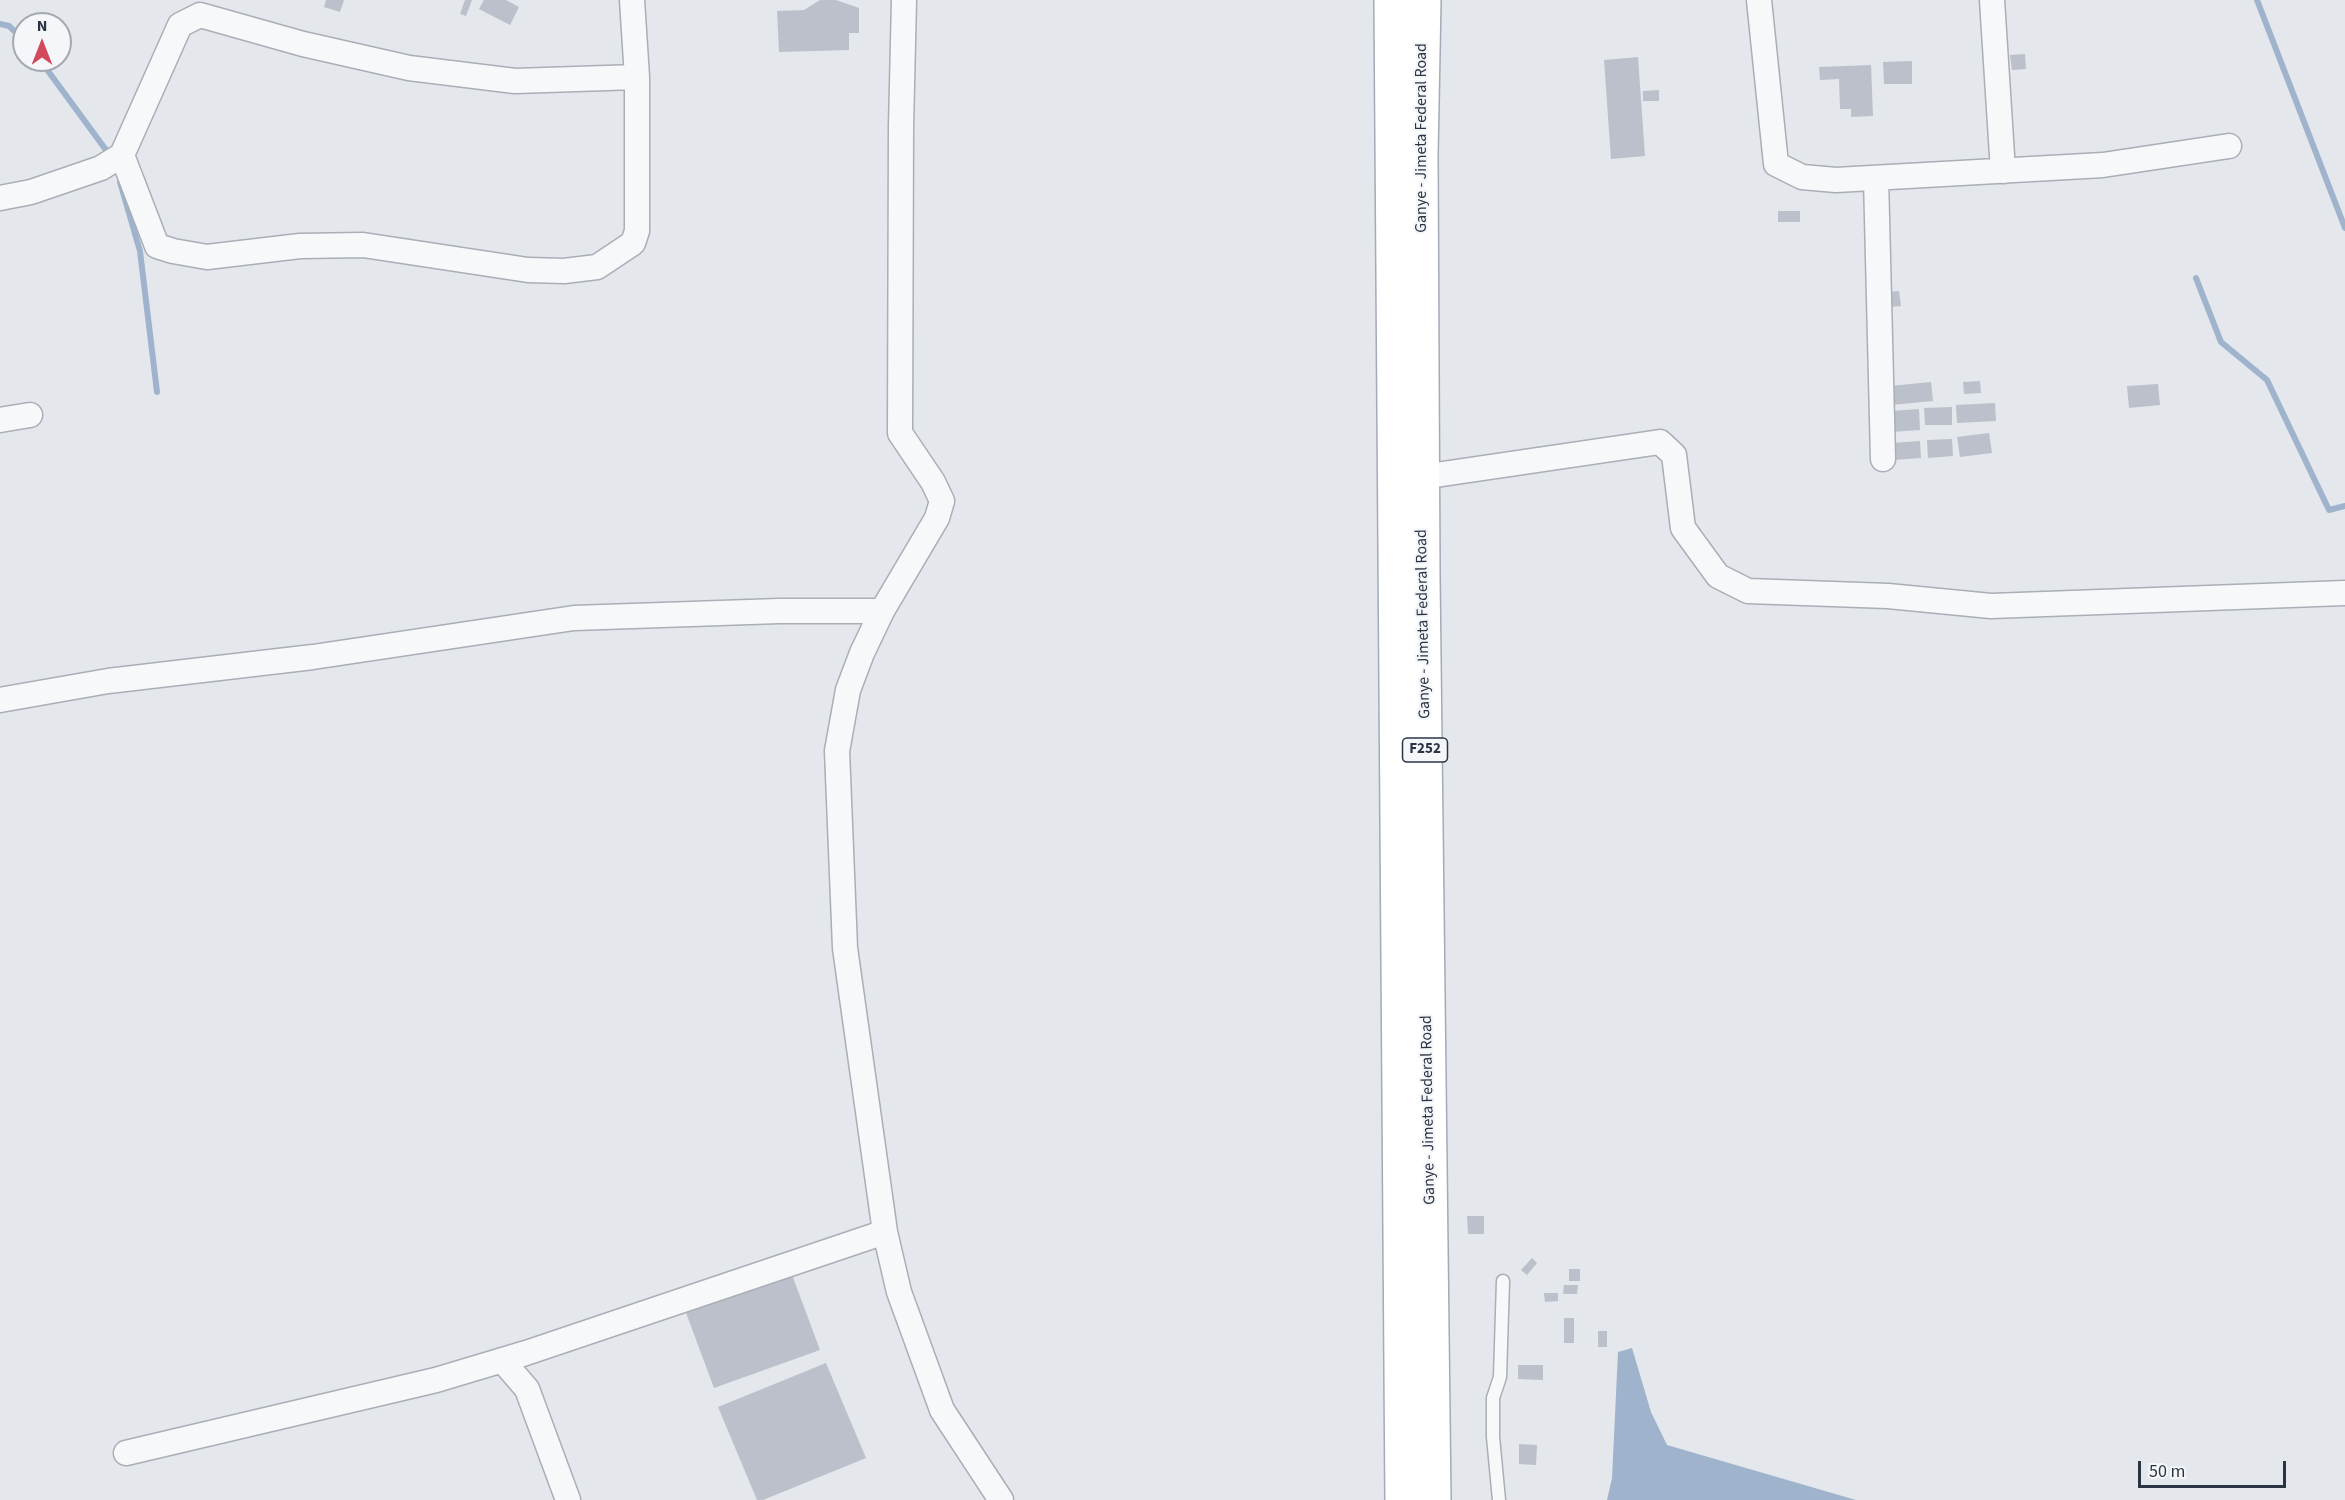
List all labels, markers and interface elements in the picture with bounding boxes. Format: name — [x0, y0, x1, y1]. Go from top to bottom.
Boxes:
north arrow — [12, 12, 72, 72]
text: N — [37, 15, 47, 37]
street label: Ganye - Jimeta Federal Road — [1412, 43, 1432, 233]
street label: Ganye - Jimeta Federal Road — [1413, 529, 1435, 719]
road number: F252 — [1402, 738, 1448, 762]
street label: Ganye - Jimeta Federal Road — [1418, 1015, 1440, 1205]
scale bar — [2141, 1449, 2290, 1487]
text: 50 m — [2149, 1459, 2185, 1484]

